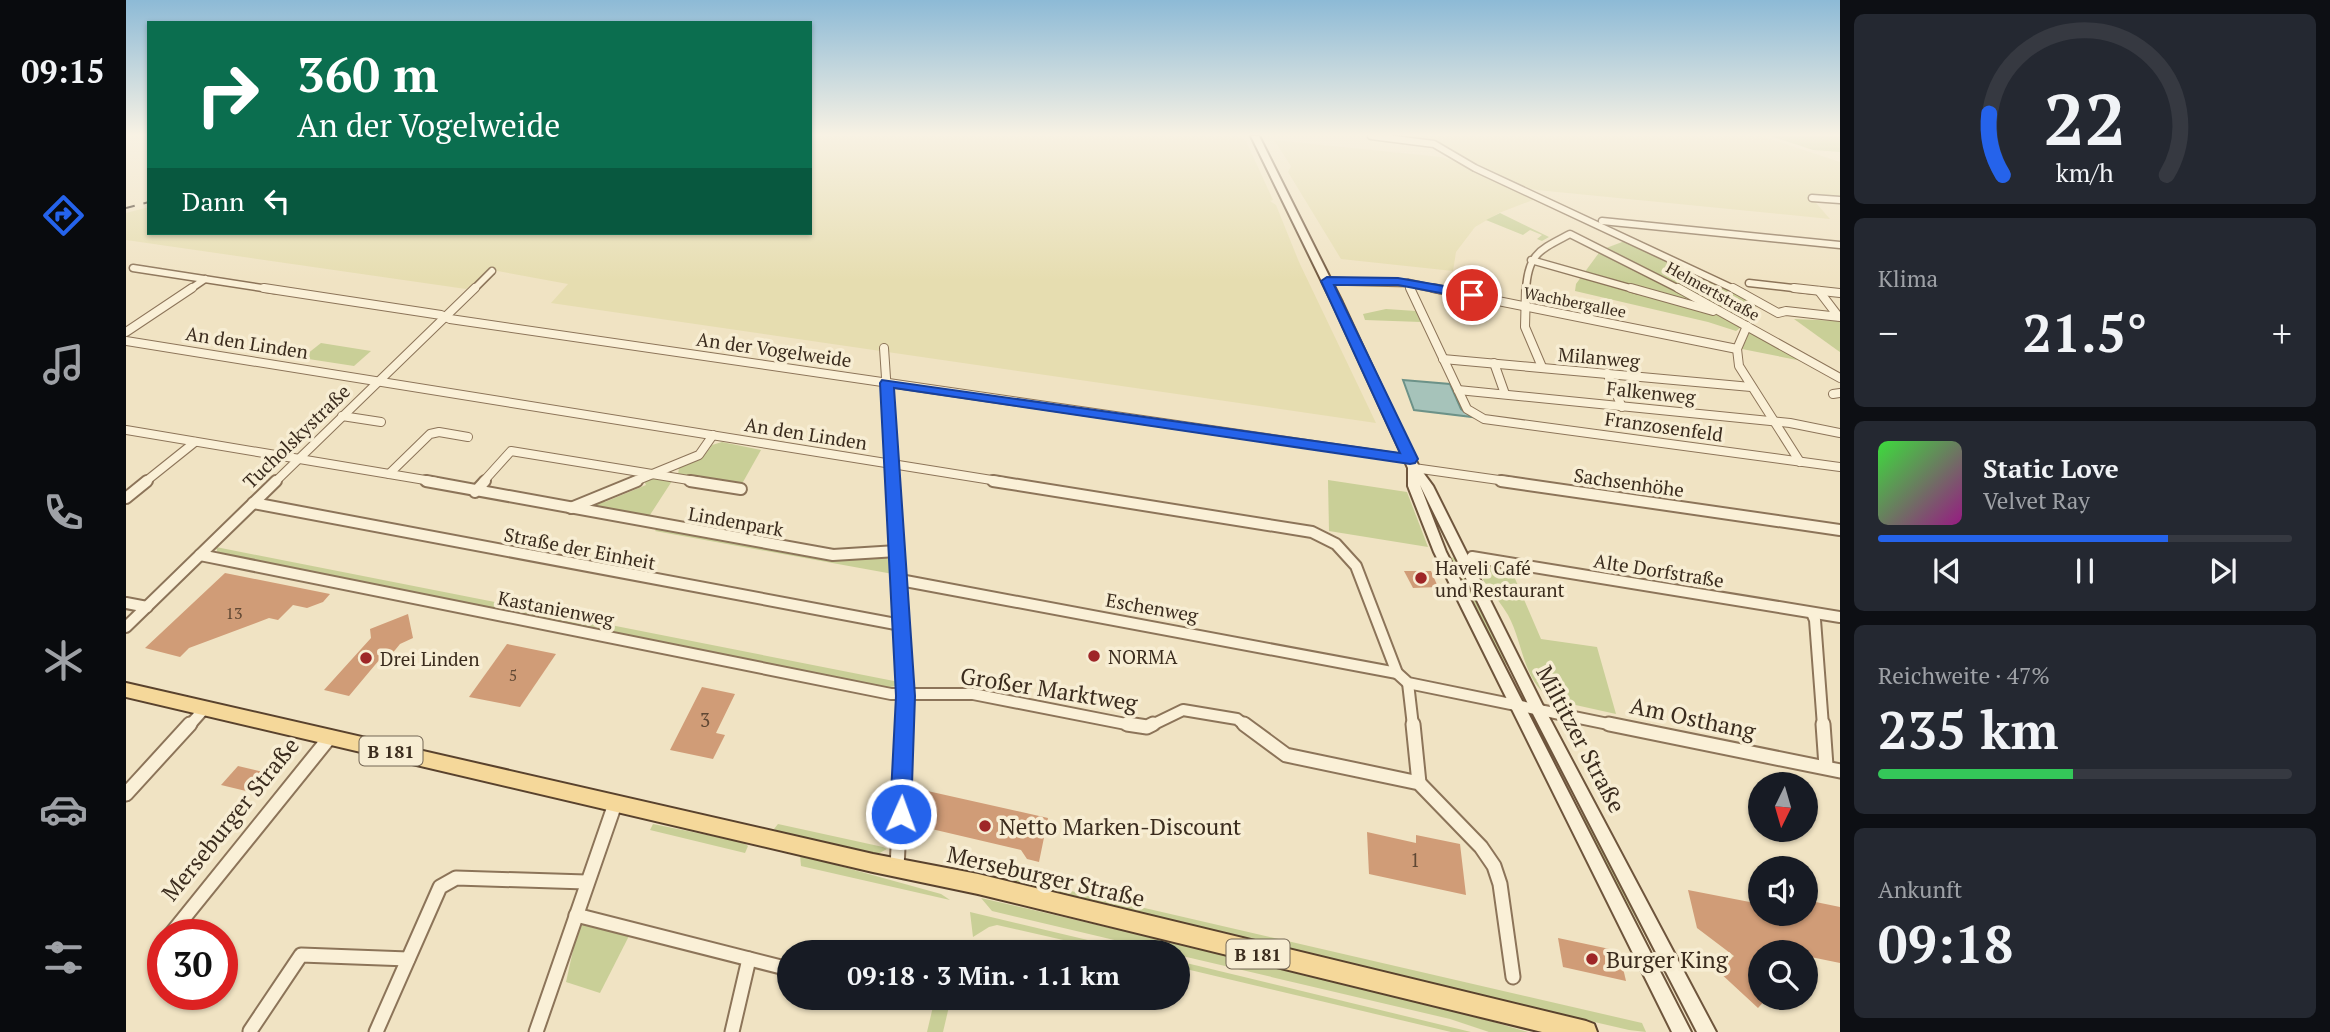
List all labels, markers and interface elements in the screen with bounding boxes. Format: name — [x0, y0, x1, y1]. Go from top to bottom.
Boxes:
text: 360 m — [297, 41, 439, 106]
icon: right — [182, 49, 273, 140]
text: 09:15 — [21, 50, 105, 92]
text: 22 — [2044, 69, 2126, 166]
text: An der Vogelweide — [297, 104, 560, 146]
text: km/h — [2056, 156, 2114, 189]
icon: left — [258, 182, 296, 220]
text: Dann — [182, 184, 244, 218]
icon: directions — [39, 191, 88, 240]
street label: Helmertstraße — [1662, 256, 1764, 326]
text: Klima — [1878, 263, 1938, 294]
pin — [1442, 265, 1502, 325]
icon: arrive — [1453, 276, 1491, 314]
street label: Wachbergallee — [1522, 281, 1628, 323]
text: 21.5° — [2022, 298, 2148, 367]
text: − — [1878, 308, 1898, 358]
text: + — [2272, 308, 2292, 358]
street label: An den Linden — [184, 320, 310, 364]
street label: An der Vogelweide — [695, 326, 853, 372]
icon: music — [39, 340, 88, 389]
street label: Milanweg — [1557, 341, 1642, 373]
street label: Falkenweg — [1605, 375, 1698, 409]
street label: Tucholskystraße — [237, 378, 355, 494]
street label: Franzosenfeld — [1603, 405, 1725, 447]
street label: An den Linden — [743, 411, 869, 455]
text: Static Love — [1983, 451, 2119, 485]
street label: Sachsenhöhe — [1572, 462, 1686, 502]
text: Velvet Ray — [1983, 485, 2090, 516]
icon: phone — [39, 488, 88, 537]
street label: Lindenpark — [686, 500, 786, 542]
street label: Straße der Einheit — [502, 521, 658, 575]
street label: Alte Dorfstraße — [1592, 547, 1726, 593]
icon: previous — [1928, 552, 1966, 590]
icon: pause — [2066, 552, 2104, 590]
icon: next — [2204, 552, 2242, 590]
place label: Haveli Café und Restaurant — [1435, 555, 1565, 602]
marker: Haveli Café und Restaurant — [1413, 570, 1429, 586]
street label: Kastanienweg — [496, 584, 617, 632]
street label: Eschenweg — [1104, 587, 1201, 628]
house number: 13 — [225, 602, 243, 624]
icon: climate — [39, 636, 88, 685]
place label: NORMA — [1108, 644, 1178, 669]
place label: Drei Linden — [380, 646, 479, 671]
marker: NORMA — [1086, 648, 1102, 664]
marker: Drei Linden — [358, 650, 374, 666]
street label: Großer Marktweg — [958, 660, 1141, 718]
street label: Miltitzer Straße — [1529, 660, 1633, 818]
text: Reichweite · 47% — [1878, 660, 2050, 691]
house number: 5 — [509, 664, 517, 686]
street label: Am Osthang — [1627, 690, 1759, 747]
text: 235 km — [1878, 695, 2059, 764]
house number: 3 — [700, 707, 710, 732]
street label: Merseburger Straße — [154, 731, 306, 907]
road number: B 181 — [359, 736, 422, 766]
north arrow — [1748, 772, 1818, 842]
map controls — [1748, 772, 1818, 1010]
position arrow — [864, 777, 938, 851]
icon: car — [39, 785, 88, 834]
place label: Netto Marken-Discount — [999, 811, 1242, 842]
marker: Netto Marken-Discount — [977, 818, 993, 834]
street label: Merseburger Straße — [944, 838, 1148, 914]
house number: 1 — [1410, 847, 1420, 872]
button: sound — [1748, 856, 1818, 926]
text: Ankunft — [1878, 874, 1962, 905]
text: 09:18 — [1878, 909, 2013, 978]
speed limit sign: 30 — [147, 919, 238, 1010]
icon: filters — [39, 933, 88, 982]
road number: B 181 — [1226, 939, 1290, 968]
button: search — [1748, 940, 1818, 1010]
place label: Burger King — [1606, 944, 1729, 975]
marker: Burger King — [1584, 951, 1600, 967]
text: 09:18 · 3 Min. · 1.1 km — [847, 958, 1120, 992]

